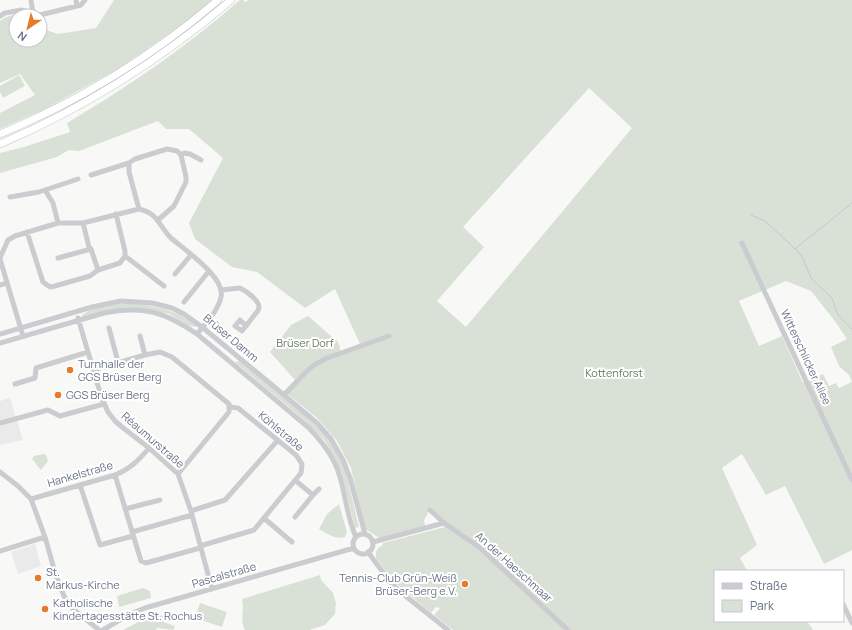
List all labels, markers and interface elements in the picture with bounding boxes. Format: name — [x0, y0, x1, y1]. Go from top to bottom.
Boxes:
north arrow — [8, 8, 48, 48]
text: N — [14, 28, 30, 45]
street label: Witterschlicker Allee — [778, 307, 835, 407]
street label: Brüser Damm — [201, 310, 262, 365]
park label: Brüser Dorf — [276, 335, 334, 350]
place label: Turnhalle der GGS Brüser Berg — [78, 356, 162, 384]
marker: Turnhalle der GGS Brüser Berg — [65, 365, 75, 375]
park label: Kottenforst — [585, 365, 643, 380]
place label: GGS Brüser Berg — [66, 387, 150, 402]
marker: GGS Brüser Berg — [53, 390, 63, 400]
street label: Köhlstraße — [256, 407, 308, 454]
street label: Réaumurstraße — [119, 408, 188, 471]
street label: Hankelstraße — [45, 457, 115, 490]
street label: An der Haeschmaar — [473, 528, 556, 605]
street label: Pascalstraße — [190, 558, 258, 591]
place label: St. Markus-Kirche — [46, 564, 120, 592]
place label: Tennis-Club Grün-Weiß Brüser-Berg e.V. — [339, 570, 457, 598]
legend — [714, 570, 844, 622]
marker: St. Markus-Kirche — [33, 573, 43, 583]
text: Straße — [750, 577, 787, 594]
marker: Tennis-Club Grün-Weiß Brüser-Berg e.V. — [460, 579, 470, 589]
place label: Katholische Kindertagesstätte St. Rochus — [53, 595, 203, 623]
text: Park — [750, 597, 775, 614]
marker: Katholische Kindertagesstätte St. Rochus — [40, 604, 50, 614]

